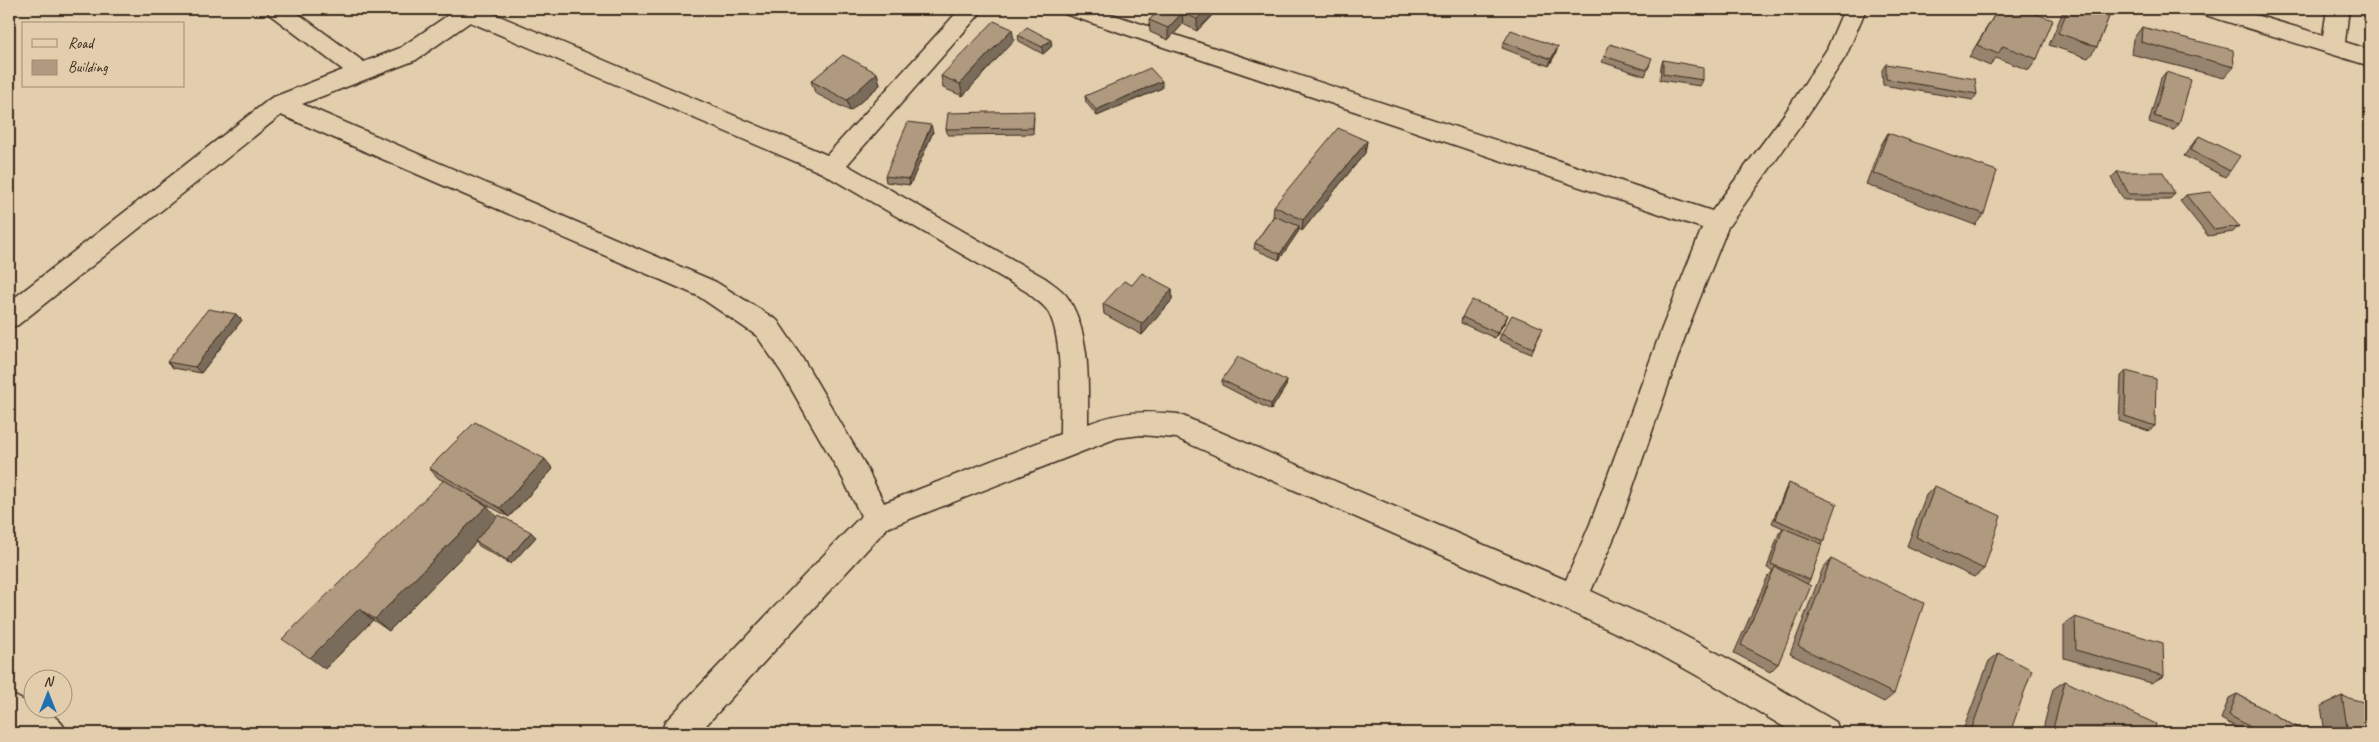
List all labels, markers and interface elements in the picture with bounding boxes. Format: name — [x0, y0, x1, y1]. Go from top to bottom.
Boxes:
legend — [22, 22, 185, 88]
text: Road — [68, 34, 95, 53]
text: Building — [68, 58, 108, 77]
north arrow — [22, 670, 72, 720]
text: N — [44, 673, 55, 690]

